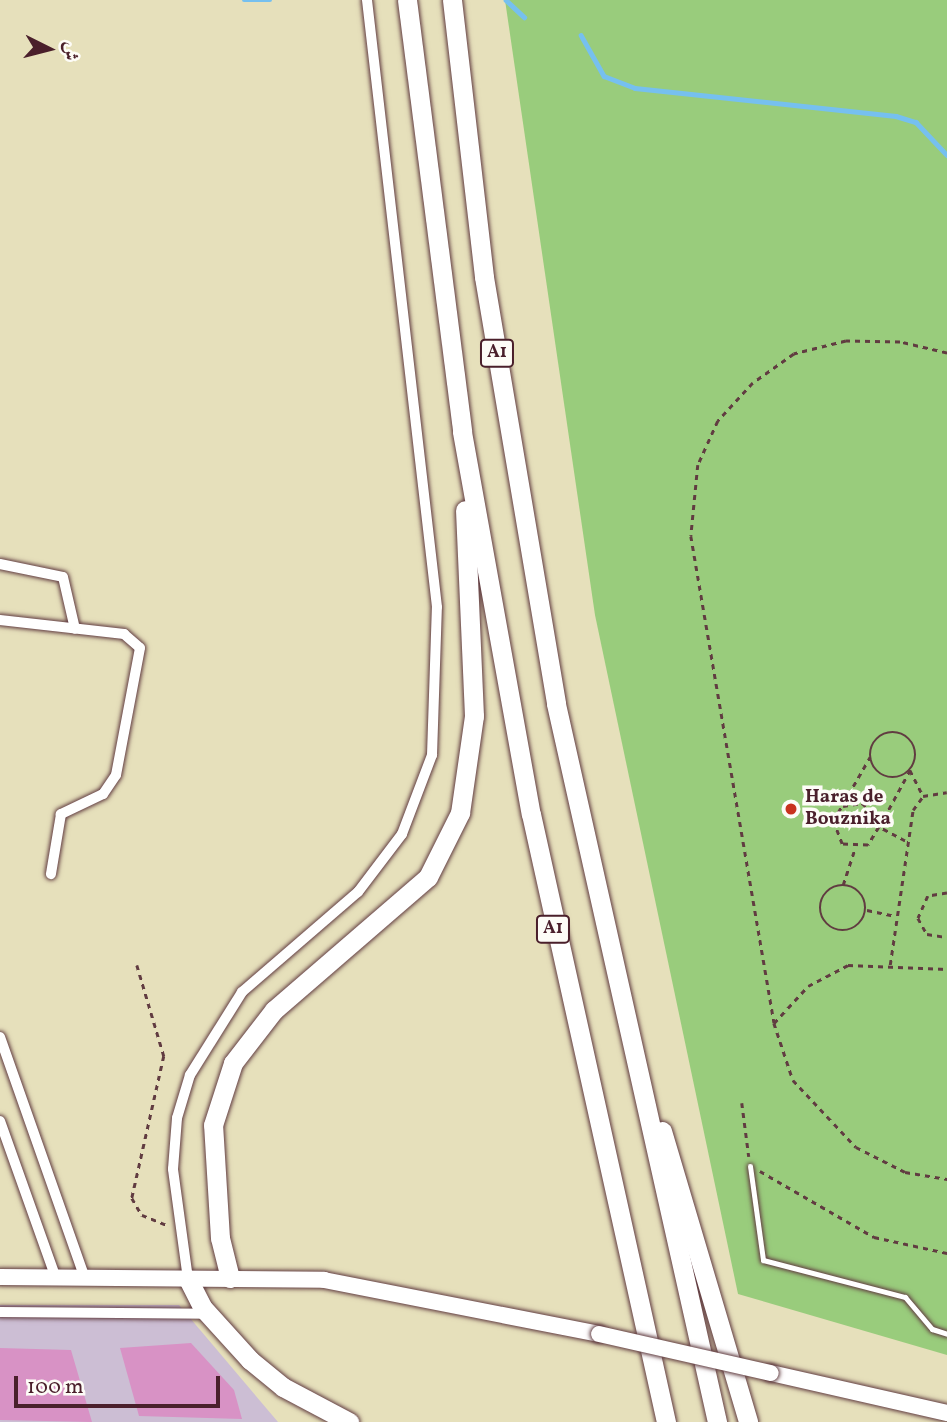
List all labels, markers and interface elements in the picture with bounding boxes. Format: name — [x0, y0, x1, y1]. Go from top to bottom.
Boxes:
north arrow — [14, 14, 84, 84]
text: ش — [56, 40, 84, 62]
road number: A1 — [480, 338, 514, 368]
place label: Haras de Bouznika — [805, 787, 891, 831]
marker: Haras de Bouznika — [783, 801, 799, 817]
road number: A1 — [536, 914, 570, 944]
scale bar — [18, 1362, 224, 1406]
text: 100 m — [27, 1373, 84, 1402]

